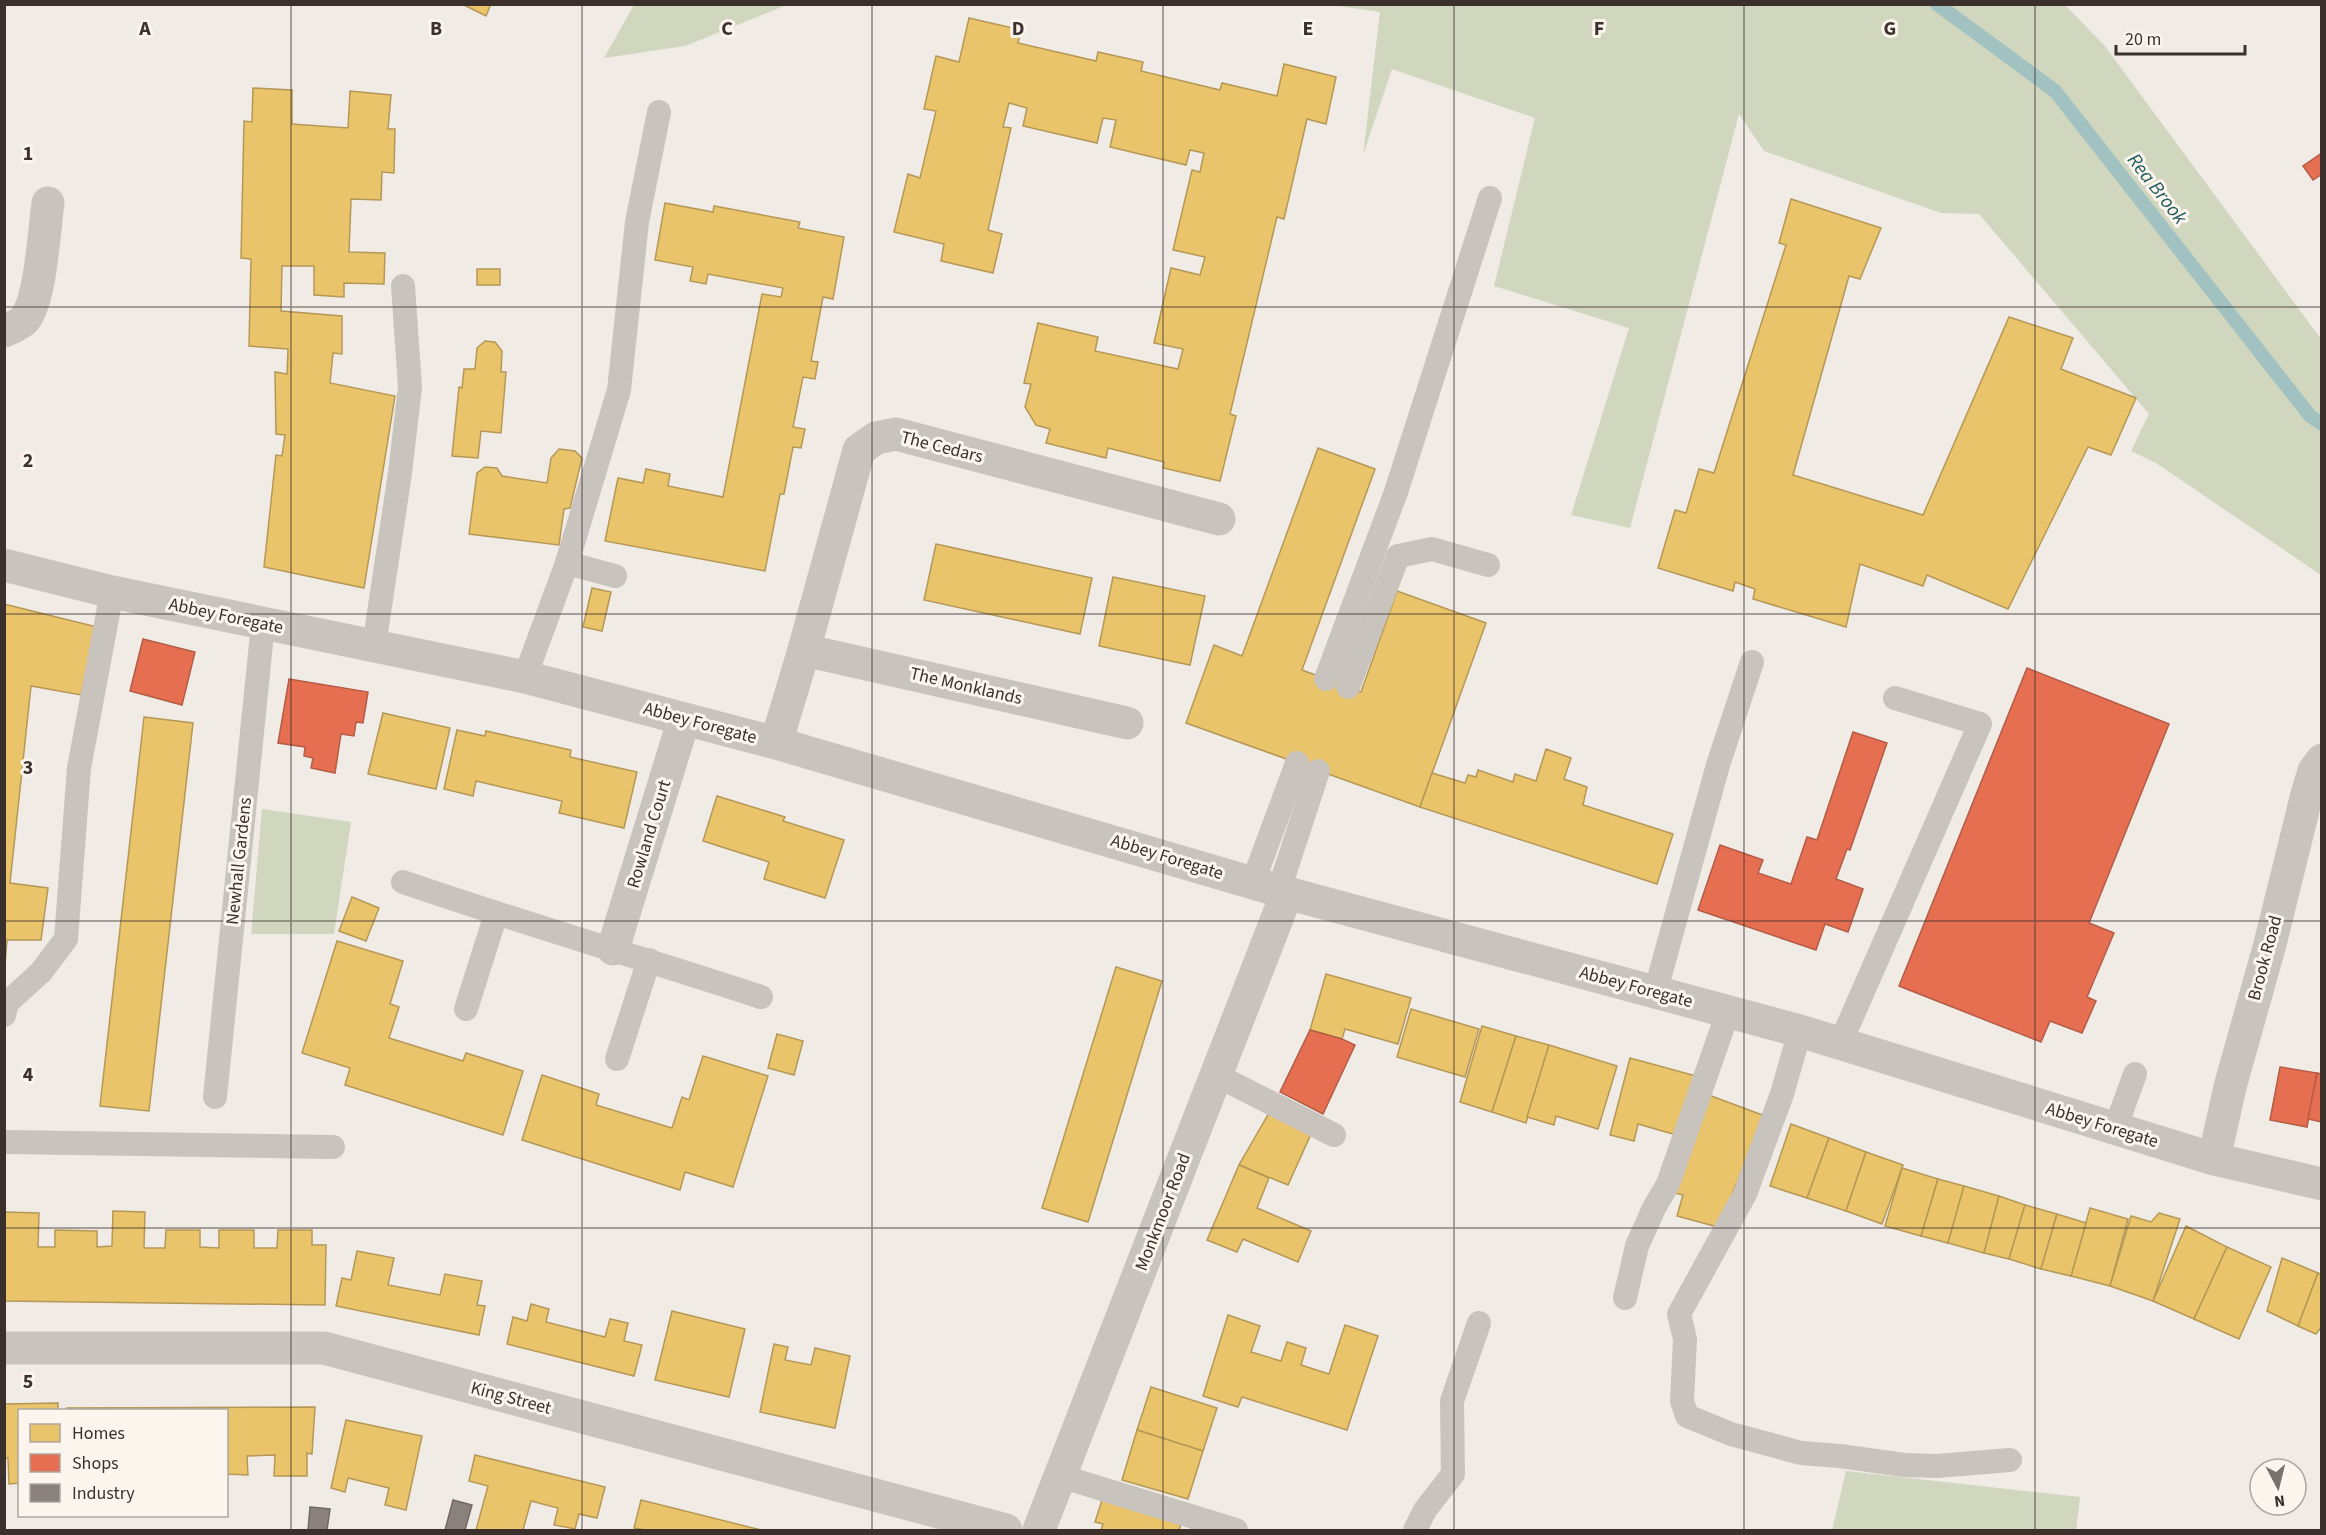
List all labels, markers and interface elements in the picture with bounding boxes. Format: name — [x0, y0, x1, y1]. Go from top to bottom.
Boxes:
text: A — [138, 15, 151, 43]
text: B — [430, 15, 442, 43]
text: C — [721, 15, 733, 43]
text: D — [1012, 15, 1024, 43]
text: E — [1303, 15, 1313, 43]
text: F — [1594, 15, 1604, 43]
text: G — [1884, 15, 1896, 43]
scale bar — [2116, 18, 2245, 56]
text: 20 m — [2125, 27, 2161, 52]
text: 1 — [23, 140, 33, 168]
water label: Rea Brook — [2120, 148, 2194, 231]
street label: The Cedars — [898, 425, 986, 469]
text: 2 — [23, 447, 33, 475]
street label: Abbey Foregate — [167, 592, 286, 640]
street label: The Monklands — [907, 661, 1025, 711]
street label: Abbey Foregate — [641, 696, 759, 750]
text: 3 — [23, 754, 33, 782]
street label: Rowland Court — [621, 777, 677, 891]
street label: Newhall Gardens — [220, 796, 258, 926]
street label: Abbey Foregate — [1108, 828, 1226, 886]
street label: Brook Road — [2242, 913, 2288, 1003]
street label: Abbey Foregate — [1577, 960, 1695, 1014]
text: 4 — [23, 1061, 34, 1089]
street label: Abbey Foregate — [2043, 1096, 2161, 1154]
street label: Monkmoor Road — [1129, 1149, 1197, 1275]
text: 5 — [23, 1368, 33, 1396]
street label: King Street — [468, 1375, 554, 1421]
legend — [18, 1409, 228, 1517]
text: Homes — [72, 1421, 125, 1446]
text: Shops — [72, 1451, 119, 1476]
north arrow — [2248, 1457, 2308, 1517]
text: Industry — [72, 1481, 135, 1506]
text: N — [2273, 1489, 2286, 1512]

